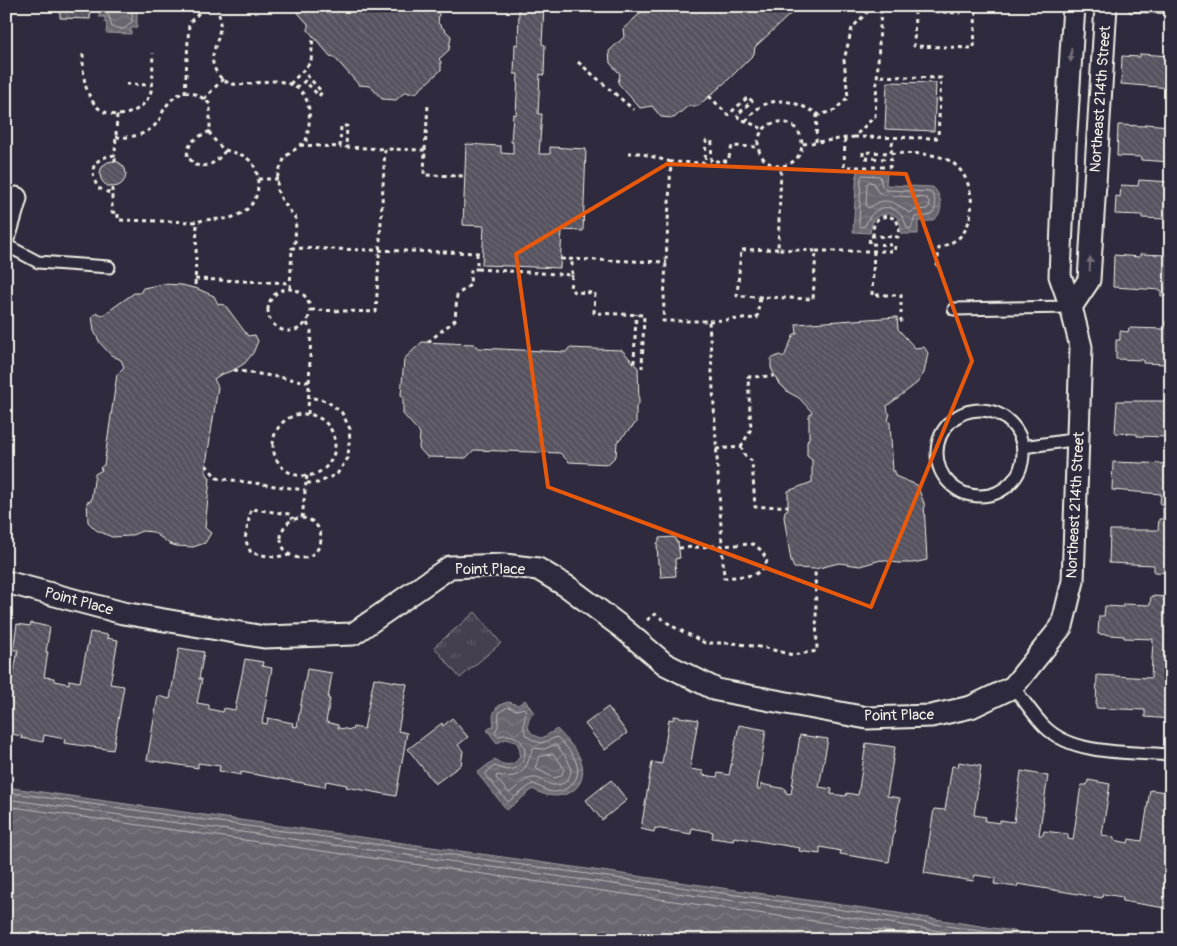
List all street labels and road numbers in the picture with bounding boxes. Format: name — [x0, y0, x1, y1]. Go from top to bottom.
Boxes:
street label: Northeast 214th Street — [1086, 24, 1115, 173]
street label: Northeast 214th Street — [1062, 430, 1089, 579]
street label: Point Place — [455, 560, 526, 579]
street label: Point Place — [42, 583, 116, 620]
street label: Point Place — [864, 705, 935, 726]

